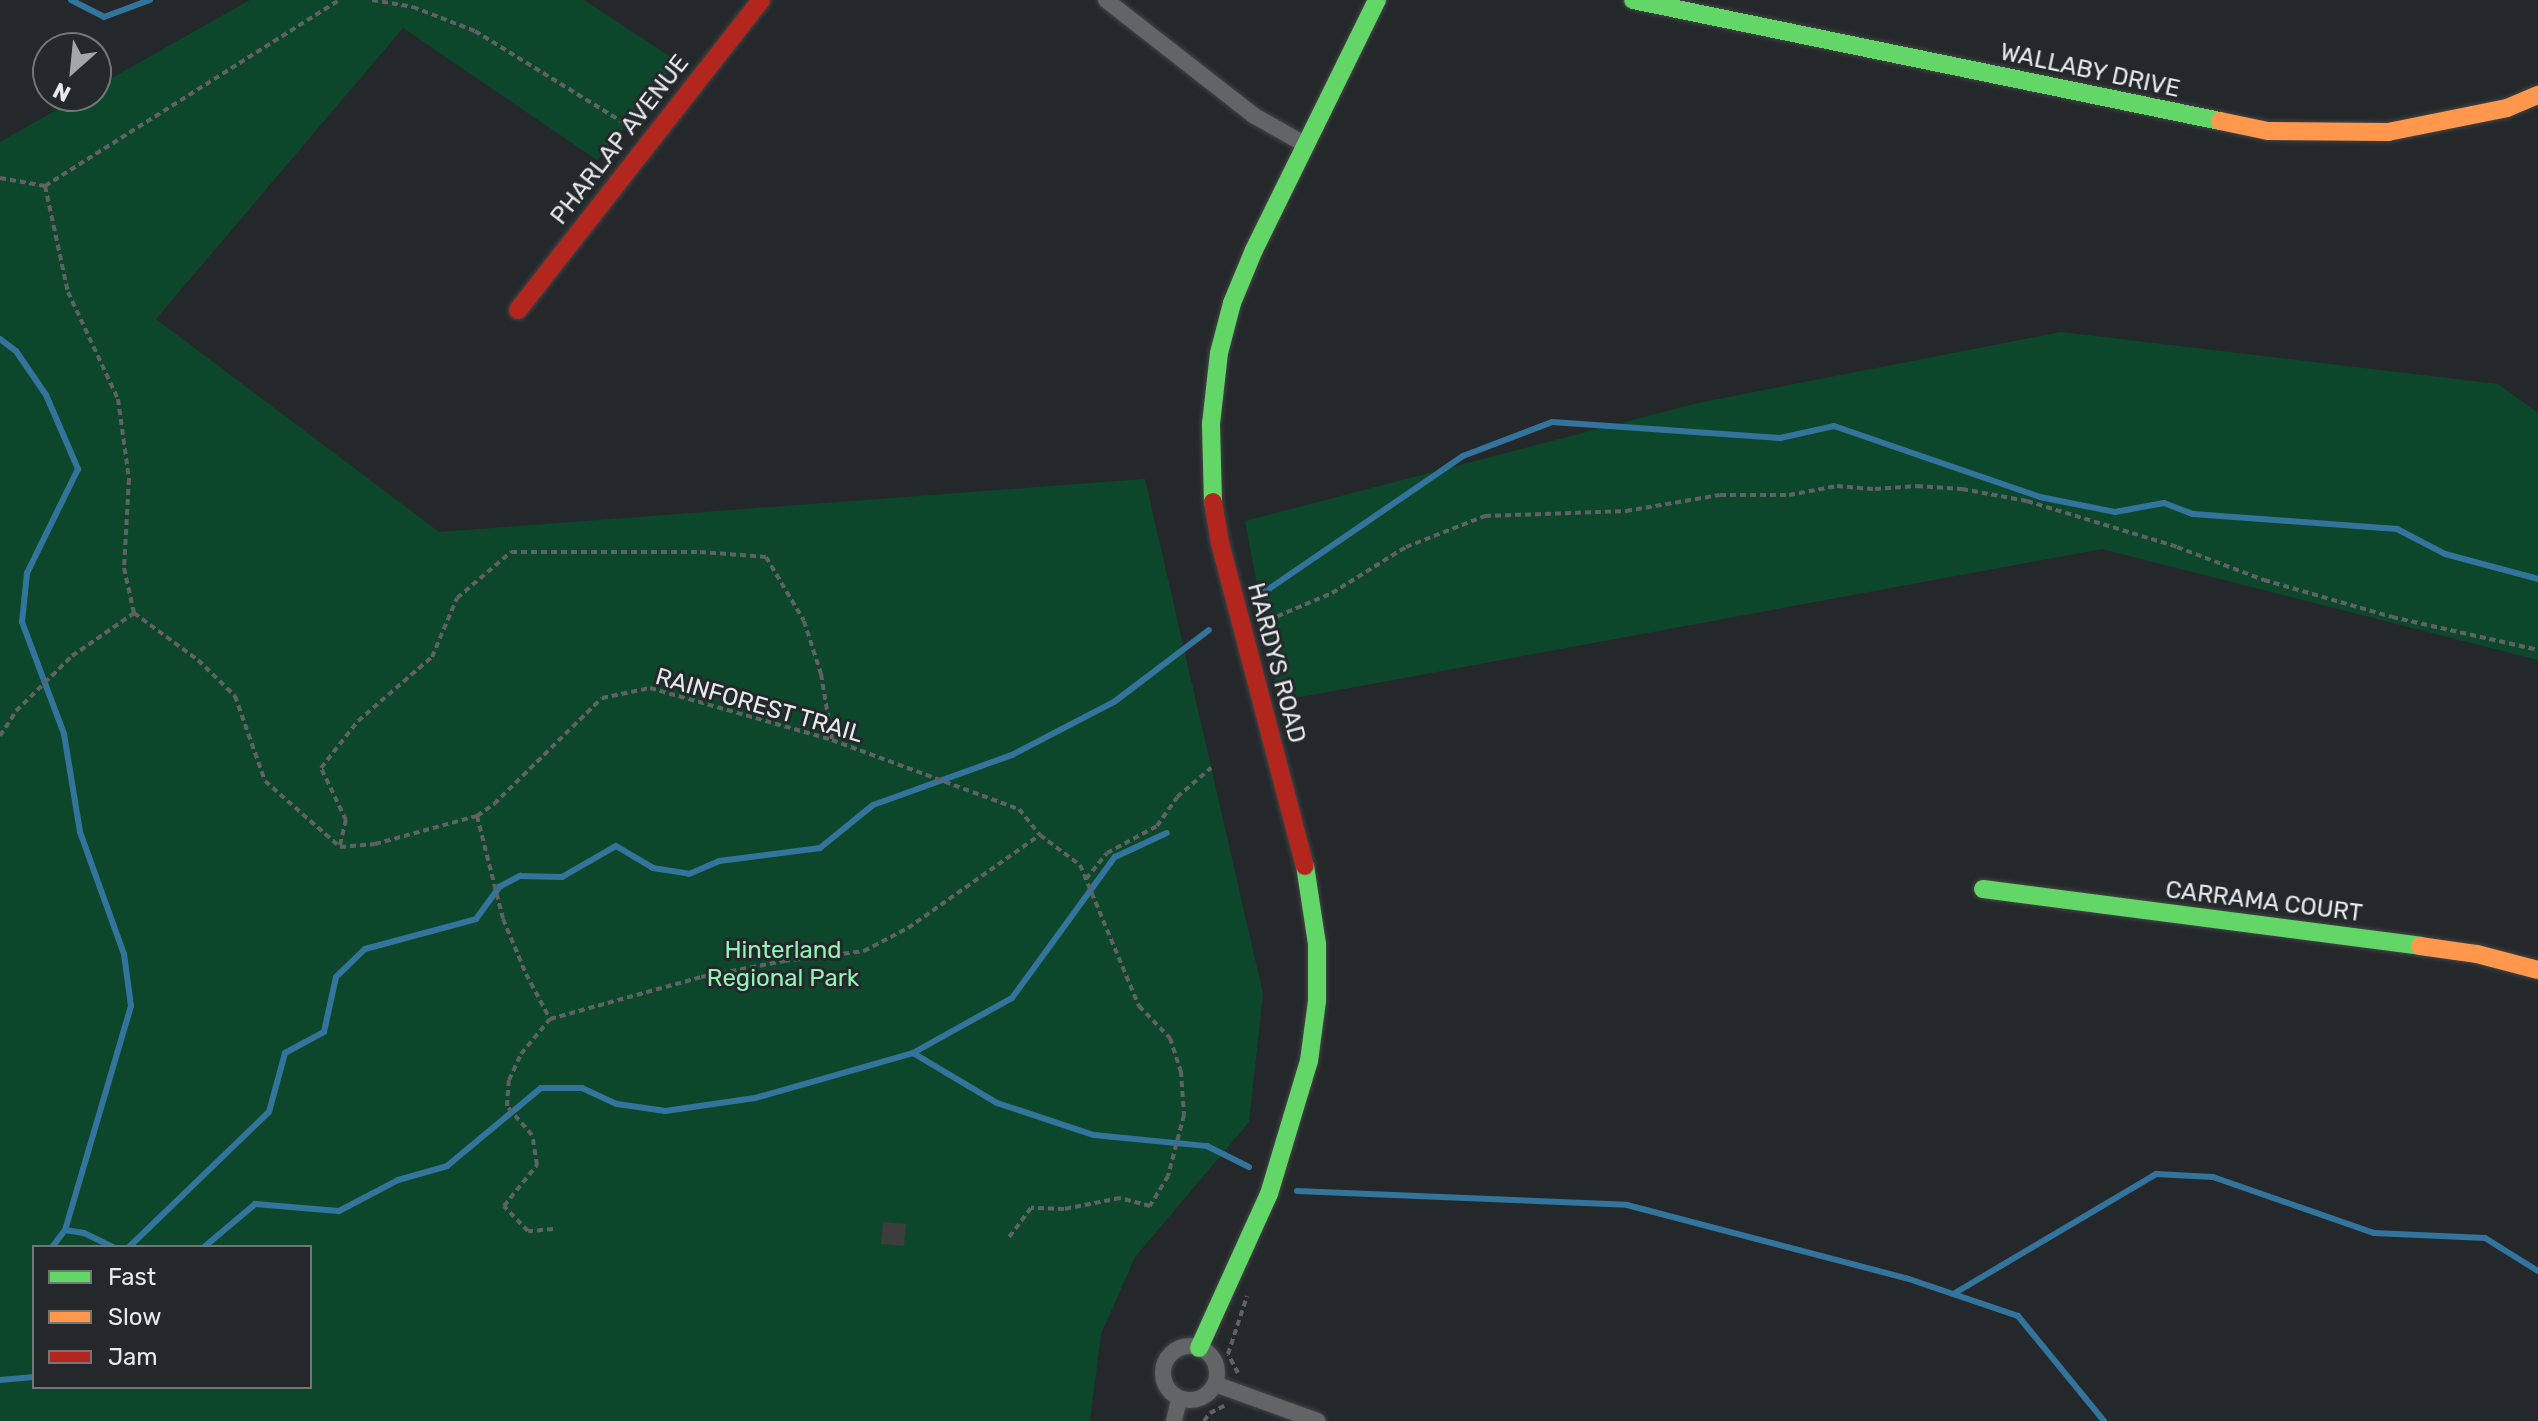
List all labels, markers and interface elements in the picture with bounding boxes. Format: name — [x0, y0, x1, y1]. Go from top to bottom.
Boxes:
north arrow — [32, 32, 112, 112]
street label: WALLABY DRIVE — [1997, 38, 2183, 104]
street label: PHARLAP AVENUE — [544, 49, 696, 231]
text: N — [49, 76, 75, 108]
street label: HARDYS ROAD — [1241, 580, 1311, 746]
street label: RAINFOREST TRAIL — [651, 662, 867, 750]
street label: CARRAMA COURT — [2164, 876, 2364, 928]
park label: Hinterland Regional Park — [707, 937, 859, 993]
legend — [32, 1245, 312, 1389]
text: Fast — [108, 1263, 156, 1291]
text: Slow — [108, 1303, 161, 1331]
text: Jam — [108, 1343, 158, 1371]

